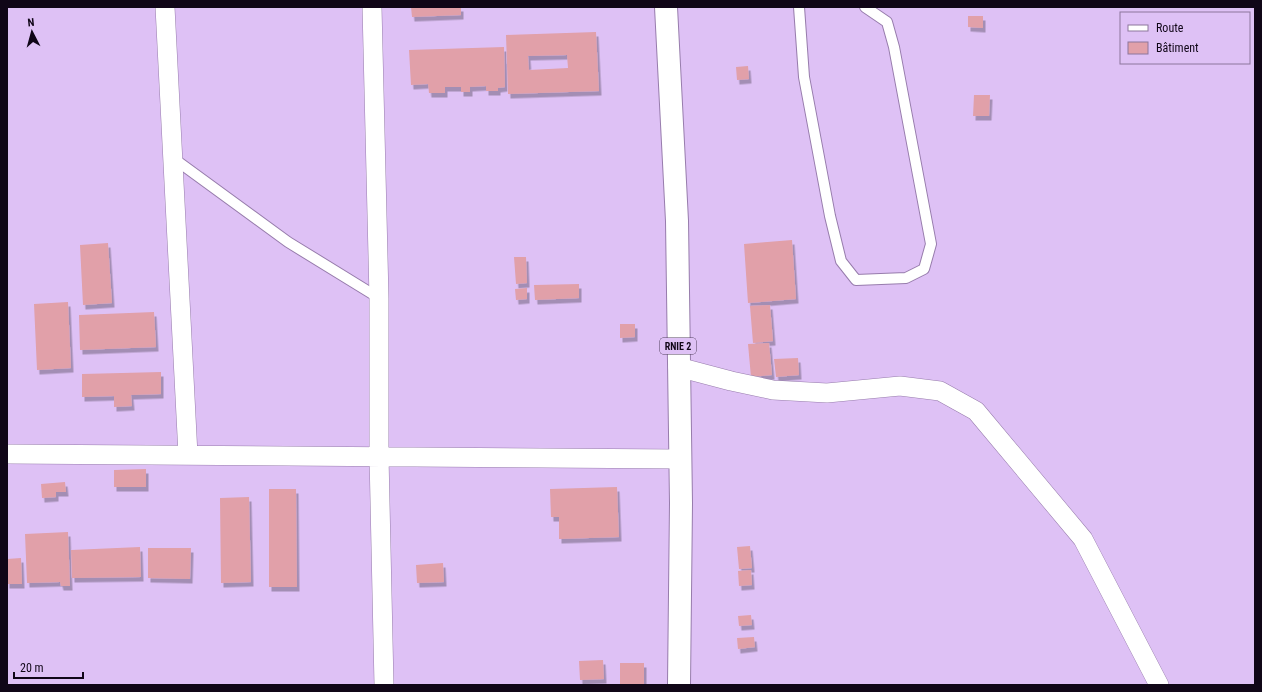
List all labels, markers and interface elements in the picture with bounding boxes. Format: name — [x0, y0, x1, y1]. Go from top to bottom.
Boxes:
north arrow — [12, 12, 52, 52]
legend — [1120, 12, 1250, 64]
text: N — [27, 16, 35, 29]
text: Route — [1156, 21, 1184, 35]
text: Bâtiment — [1156, 41, 1199, 55]
road number: RNIE 2 — [660, 338, 696, 354]
scale bar — [14, 654, 83, 680]
text: 20 m — [20, 661, 44, 675]

